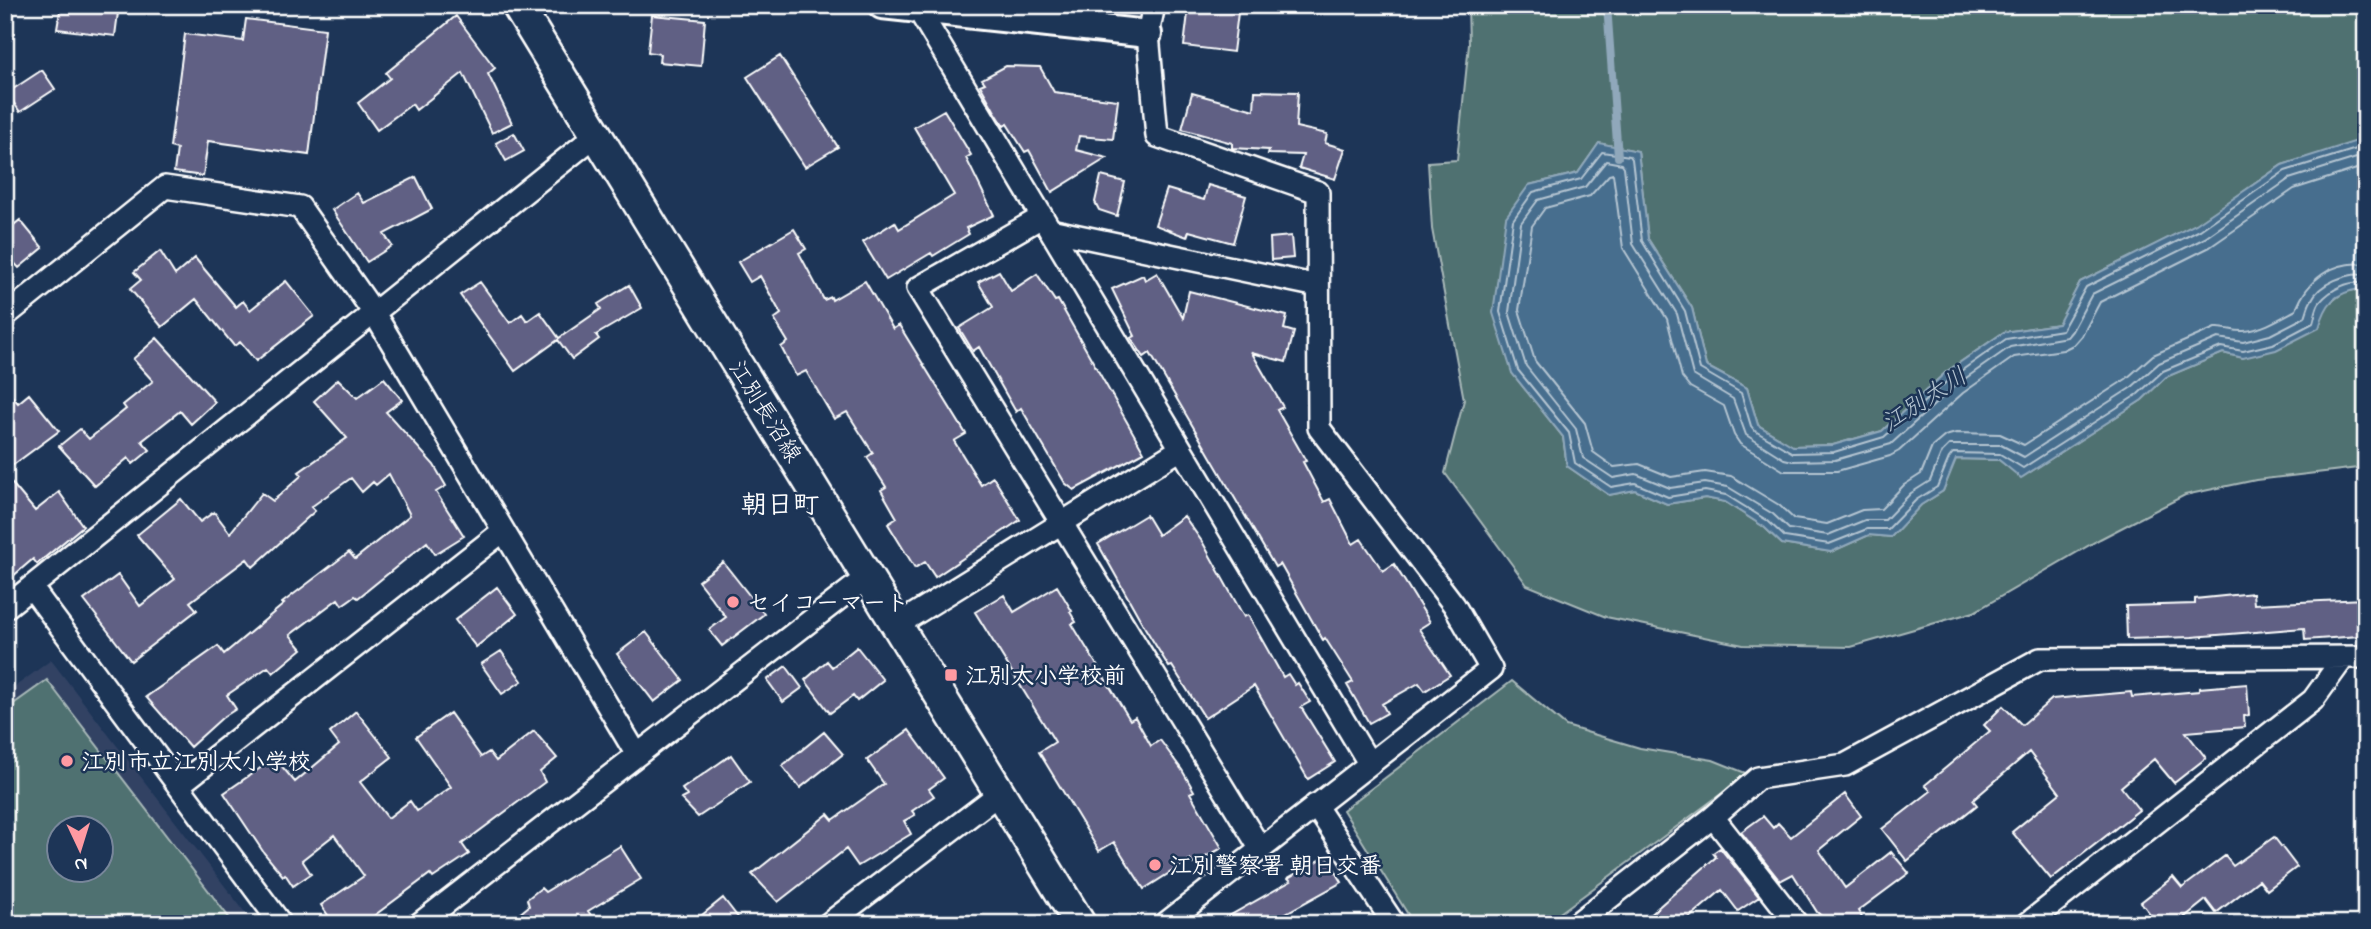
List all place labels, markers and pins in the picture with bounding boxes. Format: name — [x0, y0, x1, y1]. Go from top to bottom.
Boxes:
place label: セイコーマート — [747, 588, 909, 621]
marker: セイコーマート — [725, 594, 741, 610]
place label: 江別太小学校前 — [965, 661, 1126, 694]
marker: 江別太小学校前 — [943, 667, 959, 683]
place label: 江別市立江別太小学校 — [81, 747, 311, 780]
marker: 江別市立江別太小学校 — [59, 753, 75, 769]
place label: 江別警察署 朝日交番 — [1169, 851, 1382, 884]
marker: 江別警察署 朝日交番 — [1147, 857, 1163, 873]

